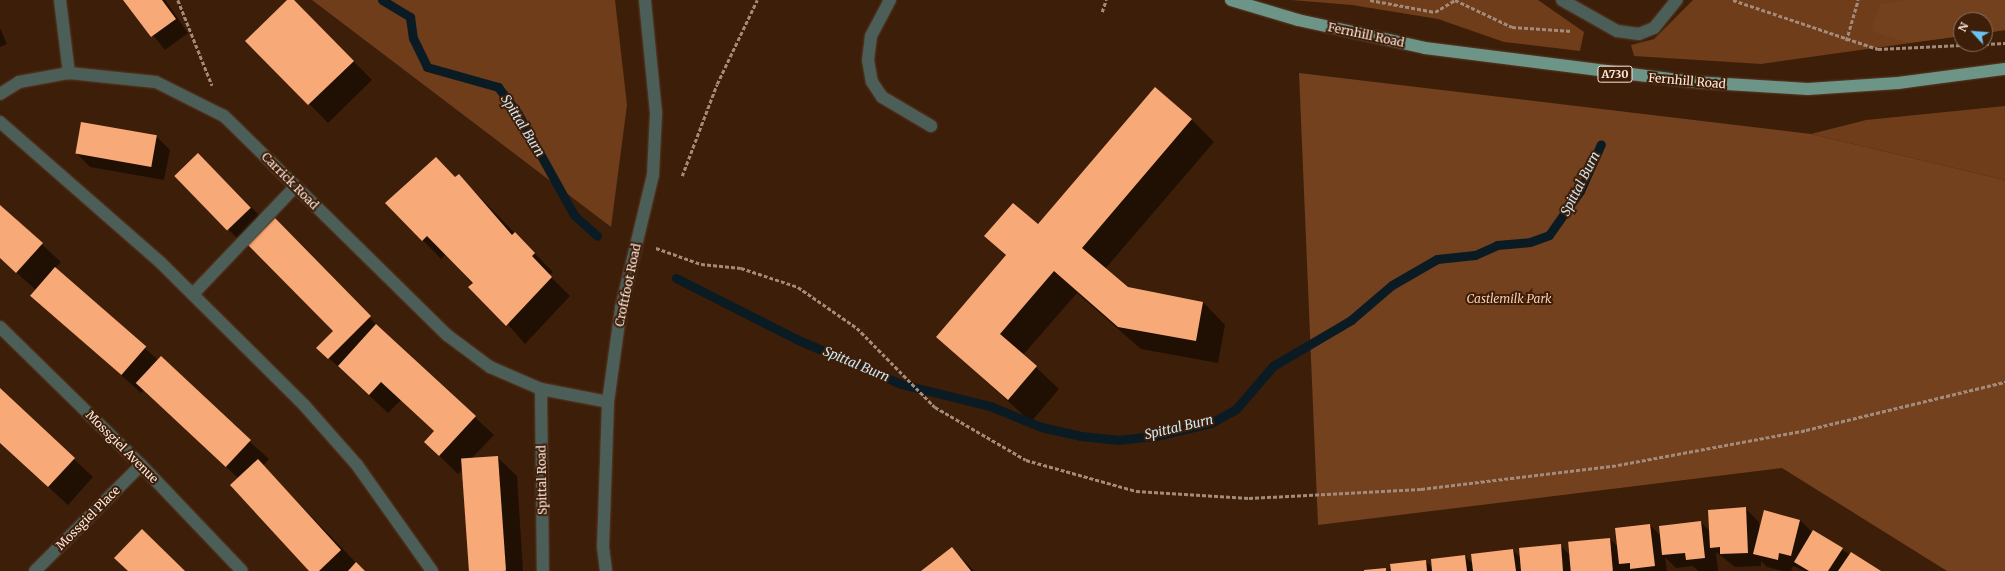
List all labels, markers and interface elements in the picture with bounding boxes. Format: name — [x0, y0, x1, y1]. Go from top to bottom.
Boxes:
north arrow — [1953, 12, 1993, 52]
street label: Fernhill Road — [1327, 20, 1405, 50]
text: N — [1955, 20, 1971, 34]
road number: A730 — [1597, 65, 1633, 83]
street label: Fernhill Road — [1648, 70, 1726, 92]
water label: Spittal Burn — [497, 92, 547, 160]
water label: Spittal Burn — [1558, 149, 1604, 219]
street label: Carrick Road — [259, 150, 321, 212]
street label: Croftfoot Road — [612, 242, 644, 328]
park label: Castlemilk Park — [1466, 292, 1552, 306]
water label: Spittal Burn — [821, 344, 891, 386]
street label: Mossgiel Avenue — [83, 408, 161, 486]
water label: Spittal Burn — [1143, 413, 1215, 443]
street label: Spittal Road — [534, 445, 550, 515]
street label: Mossgiel Place — [53, 483, 123, 553]

